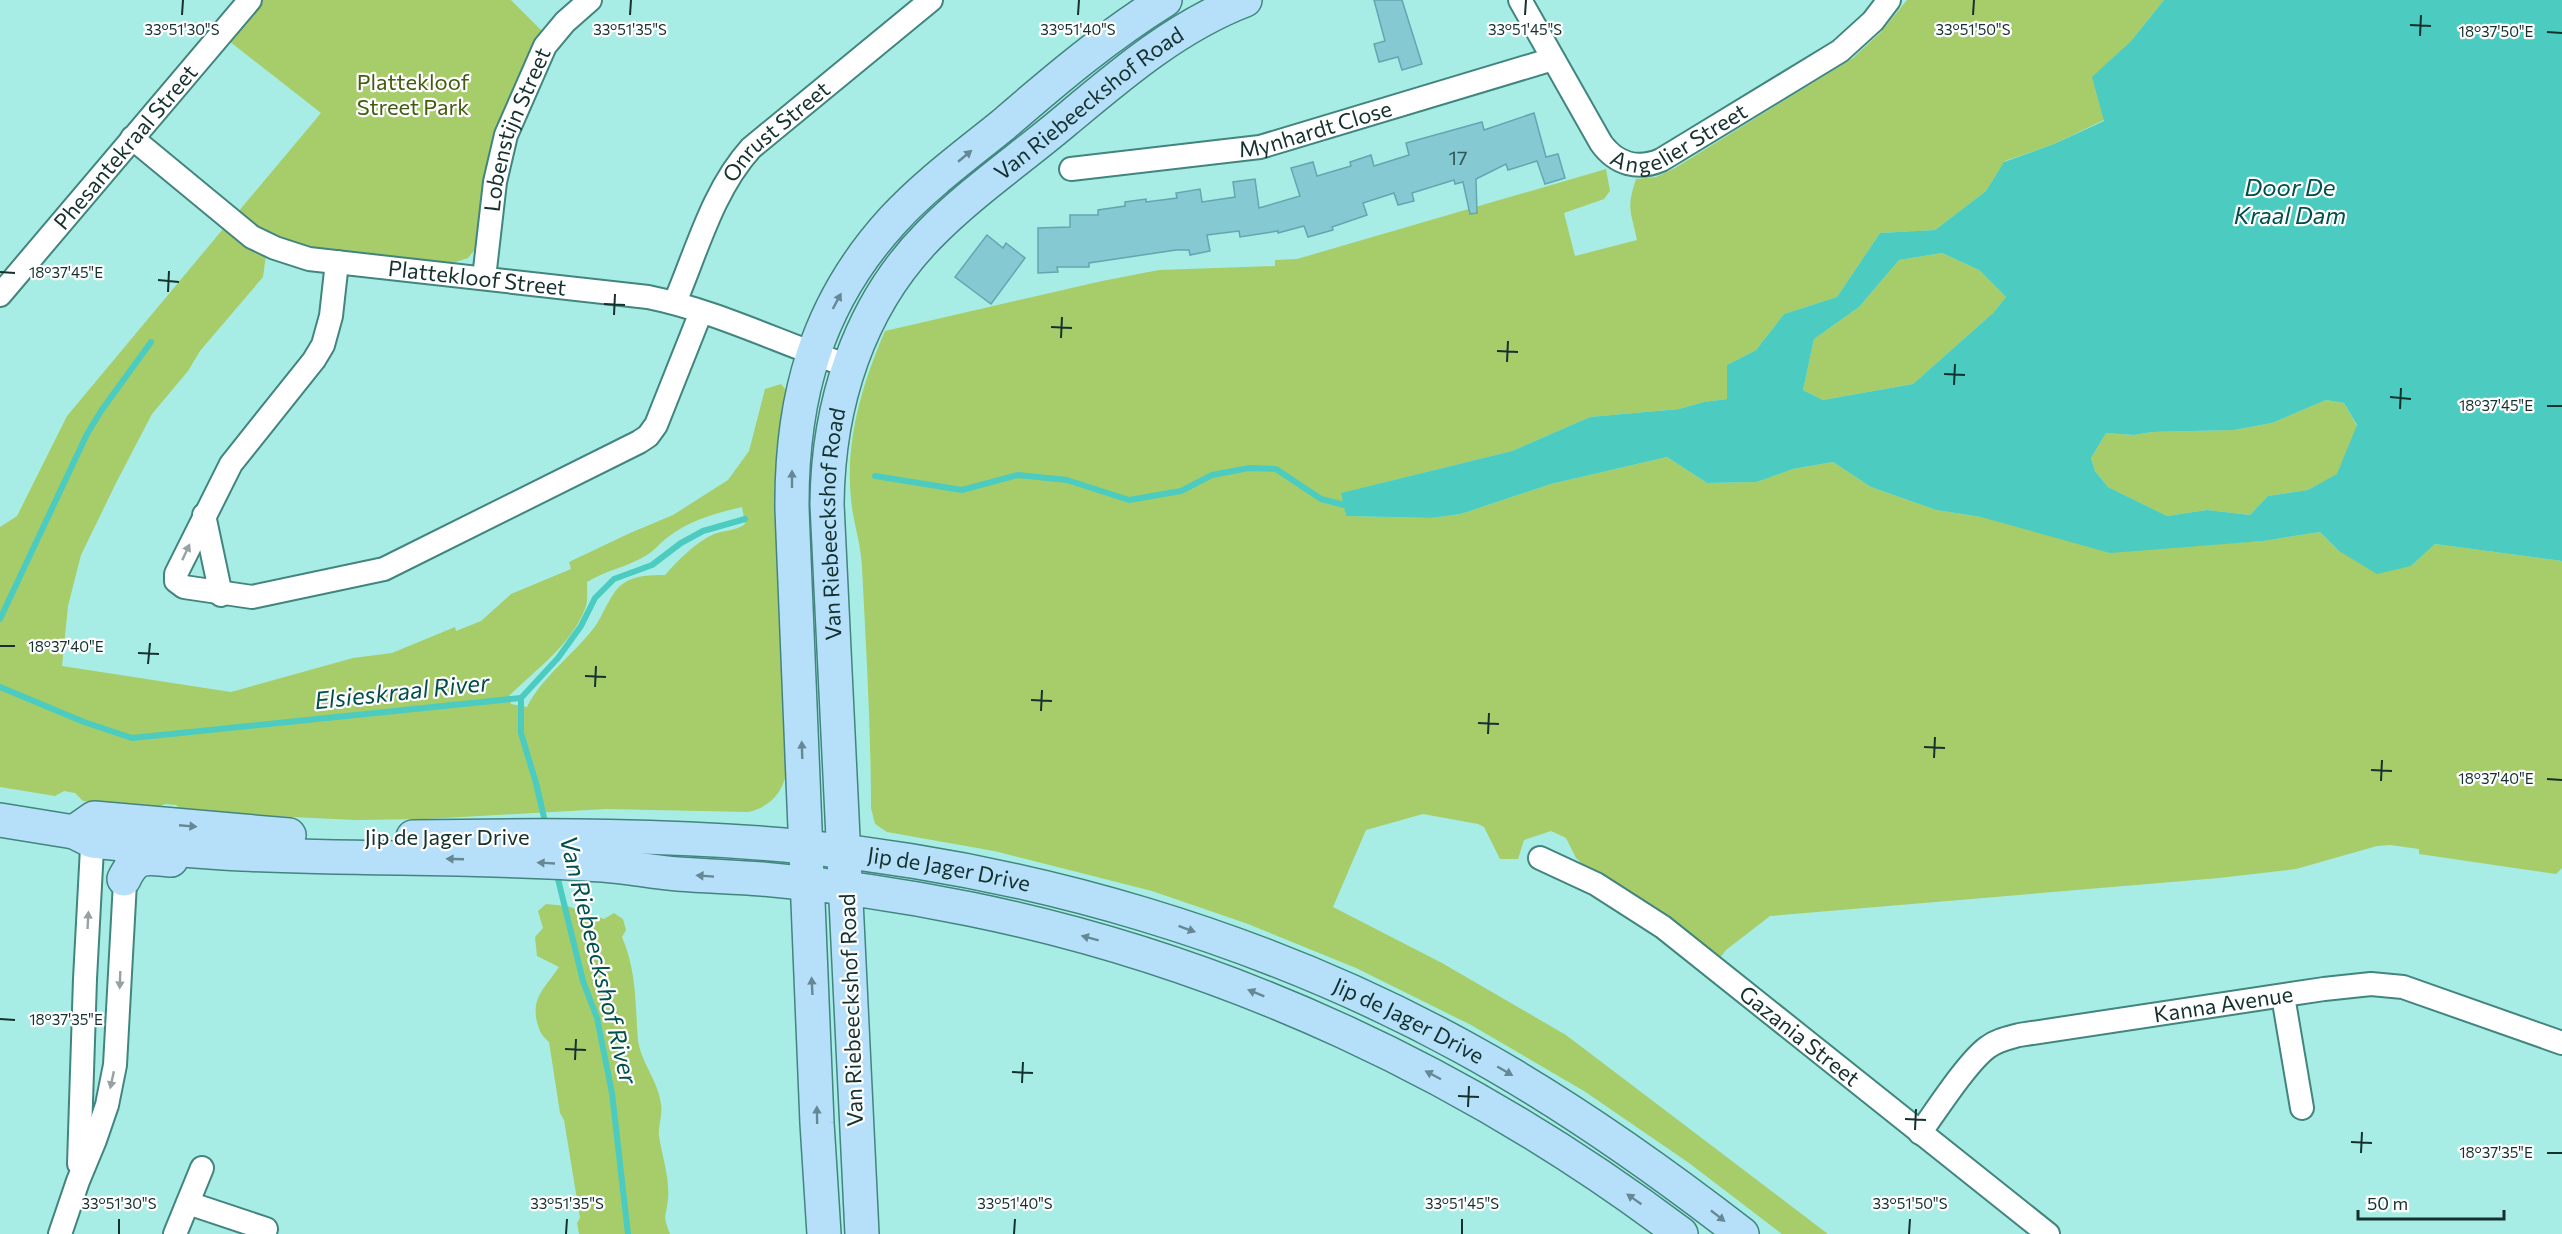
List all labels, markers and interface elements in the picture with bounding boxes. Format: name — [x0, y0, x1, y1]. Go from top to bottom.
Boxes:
text: 33°51'30"S — [145, 20, 220, 38]
text: 33°51'35"S — [593, 20, 667, 38]
street label: Van Riebeeckshof Road — [988, 20, 1188, 185]
text: 33°51'40"S — [1040, 20, 1116, 38]
text: 33°51'45"S — [1488, 20, 1562, 38]
text: 33°51'50"S — [1936, 20, 2011, 38]
text: 18°37'50"E — [2459, 22, 2534, 40]
street label: Lobenstijn Street — [478, 43, 556, 213]
street label: Phesantekraal Street — [47, 59, 203, 235]
park label: Plattekloof Street Park — [357, 68, 470, 120]
street label: Onrust Street — [716, 75, 835, 187]
street label: Mynhardt Close — [1237, 94, 1395, 162]
street label: Angelier Street — [1606, 97, 1752, 178]
house number: 17 — [1448, 145, 1468, 169]
one-way arrow — [957, 150, 972, 163]
water label: Door De Kraal Dam — [2234, 172, 2346, 229]
street label: Plattekloof Street — [387, 254, 568, 301]
text: 18°37'45"E — [29, 263, 103, 281]
one-way arrow — [832, 292, 842, 310]
text: 18°37'45"E — [2459, 396, 2533, 414]
street label: Van Riebeeckshof Road — [813, 405, 850, 641]
one-way arrow — [787, 470, 797, 489]
one-way arrow — [181, 544, 190, 561]
text: 18°37'40"E — [28, 637, 104, 655]
water label: Elsieskraal River — [313, 667, 492, 714]
one-way arrow — [797, 740, 806, 759]
text: 18°37'40"E — [2458, 769, 2534, 787]
one-way arrow — [179, 821, 198, 831]
street label: Jip de Jager Drive — [364, 823, 530, 850]
water label: Van Riebeeckshof River — [555, 832, 645, 1088]
street label: Jip de Jager Drive — [866, 841, 1033, 897]
one-way arrow — [446, 855, 465, 864]
one-way arrow — [536, 858, 555, 867]
one-way arrow — [695, 871, 714, 880]
street label: Van Riebeeckshof Road — [833, 893, 868, 1127]
one-way arrow — [83, 911, 92, 930]
one-way arrow — [1178, 924, 1196, 934]
one-way arrow — [1081, 933, 1099, 942]
one-way arrow — [116, 970, 125, 989]
street label: Jip de Jager Drive — [1329, 971, 1489, 1069]
one-way arrow — [807, 977, 816, 996]
street label: Gazania Street — [1734, 979, 1865, 1092]
street label: Kanna Avenue — [2152, 980, 2295, 1028]
one-way arrow — [1246, 988, 1264, 998]
text: 18°37'35"E — [29, 1010, 103, 1028]
one-way arrow — [1497, 1066, 1514, 1076]
one-way arrow — [1424, 1070, 1442, 1080]
one-way arrow — [107, 1071, 116, 1090]
one-way arrow — [812, 1106, 822, 1125]
text: 18°37'35"E — [2459, 1143, 2533, 1161]
scale bar — [2358, 1183, 2504, 1221]
text: 50 m — [2367, 1192, 2408, 1214]
one-way arrow — [1627, 1193, 1643, 1205]
text: 33°51'30"S — [82, 1194, 157, 1212]
text: 33°51'35"S — [530, 1194, 604, 1212]
text: 33°51'40"S — [977, 1194, 1053, 1212]
text: 33°51'45"S — [1425, 1194, 1499, 1212]
text: 33°51'50"S — [1873, 1194, 1948, 1212]
one-way arrow — [1710, 1209, 1726, 1222]

